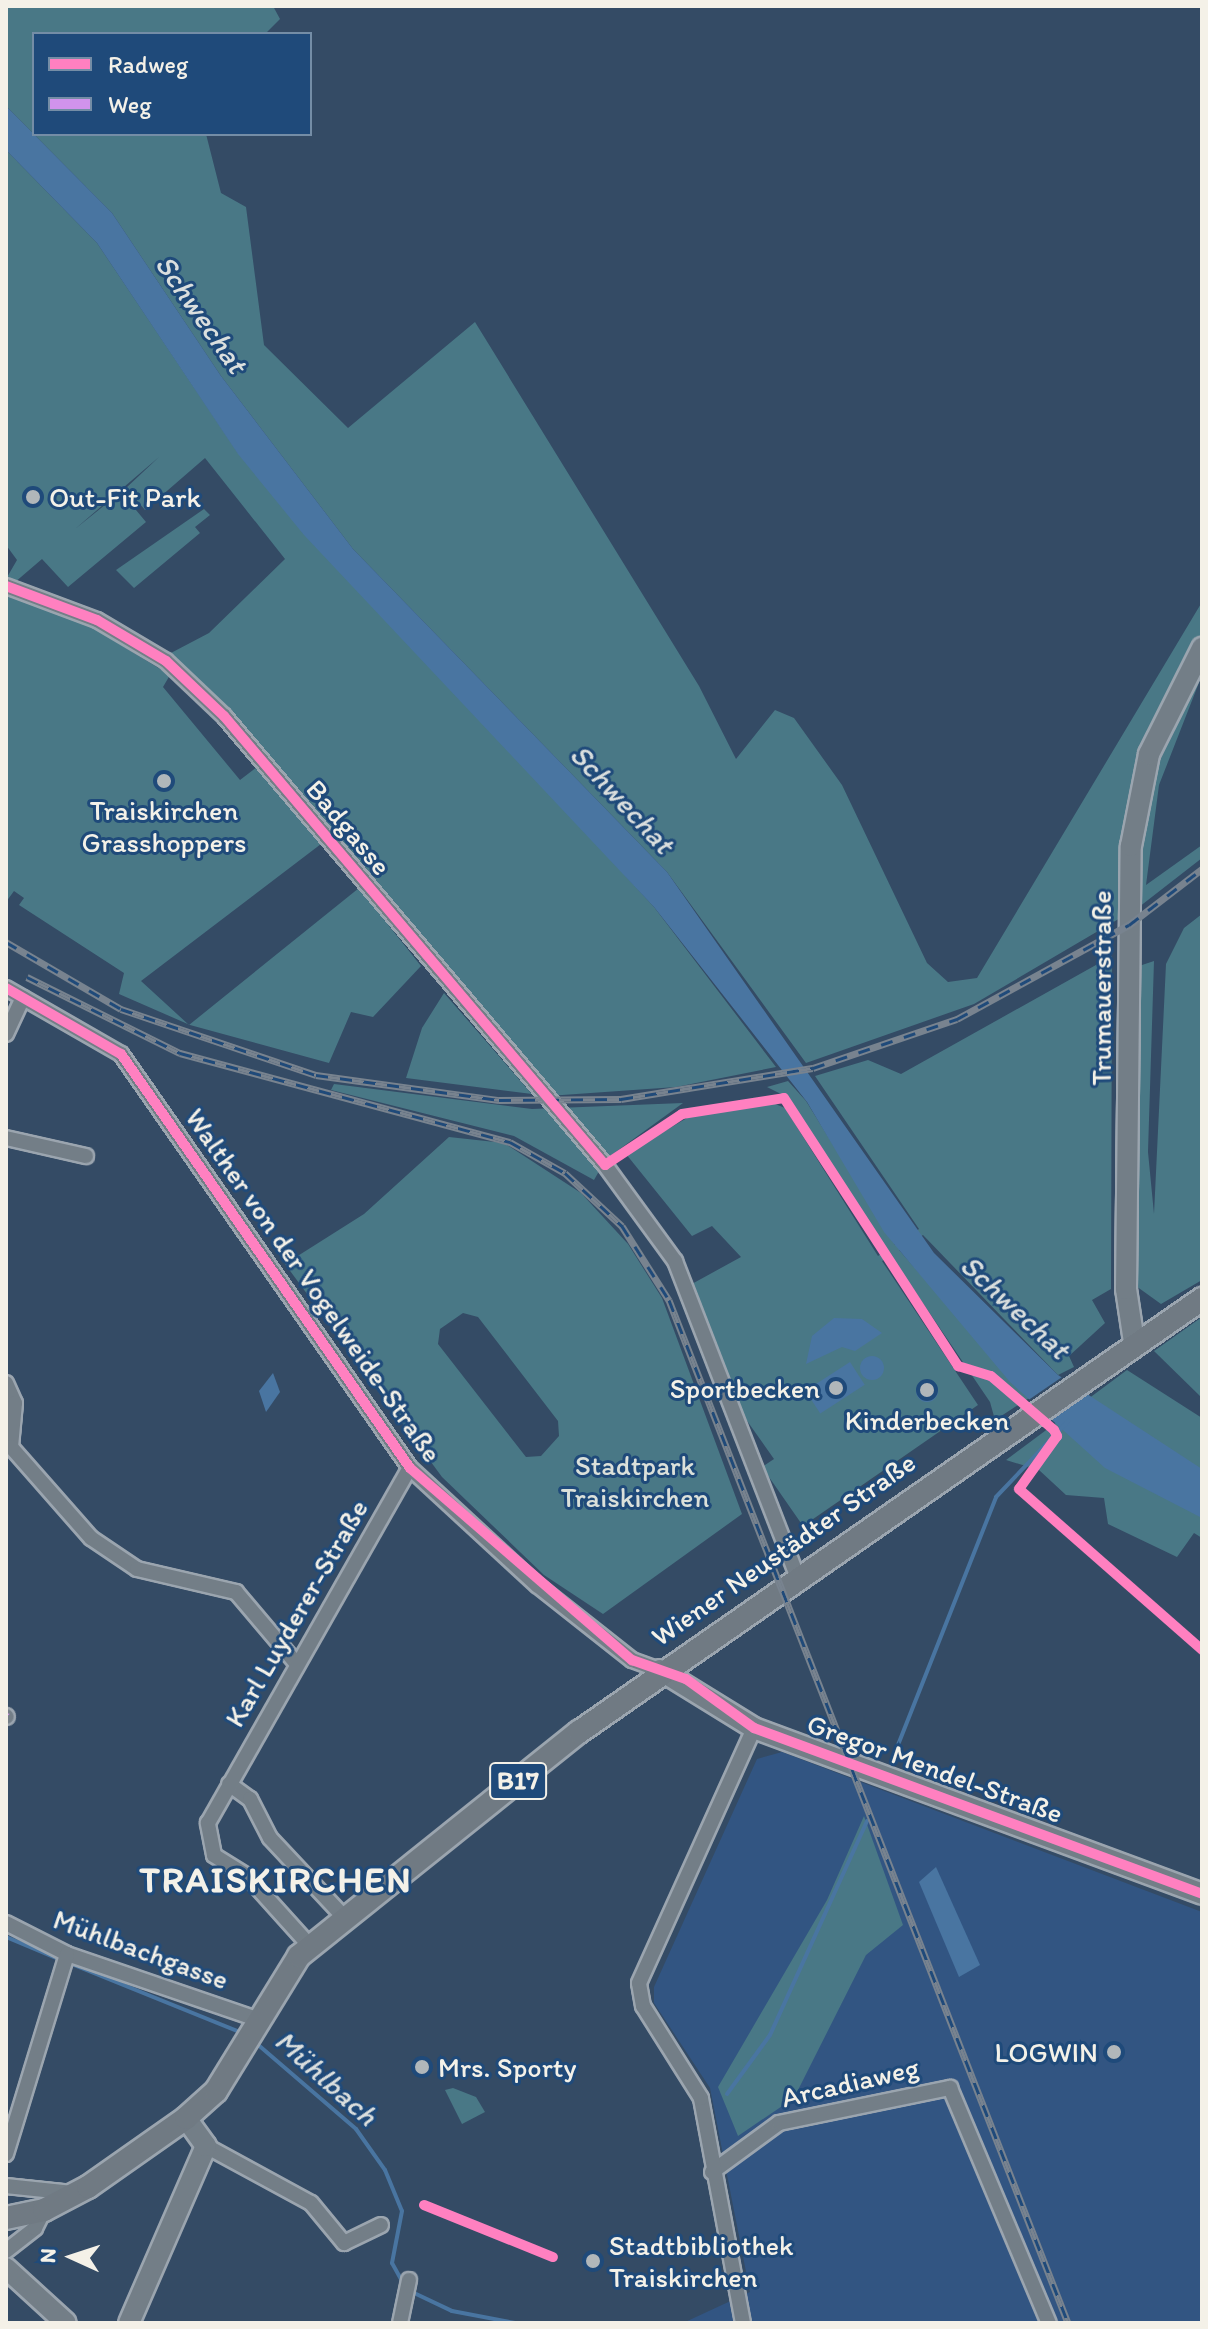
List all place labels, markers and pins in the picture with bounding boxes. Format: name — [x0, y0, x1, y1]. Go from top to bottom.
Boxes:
place label: Out-Fit Park — [49, 480, 200, 514]
marker: Out-Fit Park — [24, 488, 42, 506]
marker: Traiskirchen Grasshoppers — [155, 772, 173, 790]
place label: Traiskirchen Grasshoppers — [81, 793, 247, 859]
place label: Sportbecken — [670, 1371, 820, 1405]
marker: Sportbecken — [827, 1379, 845, 1397]
marker: Kinderbecken — [918, 1381, 936, 1399]
place label: Kinderbecken — [845, 1403, 1009, 1437]
place label: LOGWIN — [995, 2035, 1098, 2069]
marker: LOGWIN — [1105, 2043, 1123, 2061]
place label: Mrs. Sporty — [438, 2050, 576, 2084]
marker: Mrs. Sporty — [413, 2058, 431, 2076]
place label: Stadtbibliothek Traiskirchen — [609, 2228, 793, 2294]
marker: Stadtbibliothek Traiskirchen — [584, 2252, 602, 2270]

